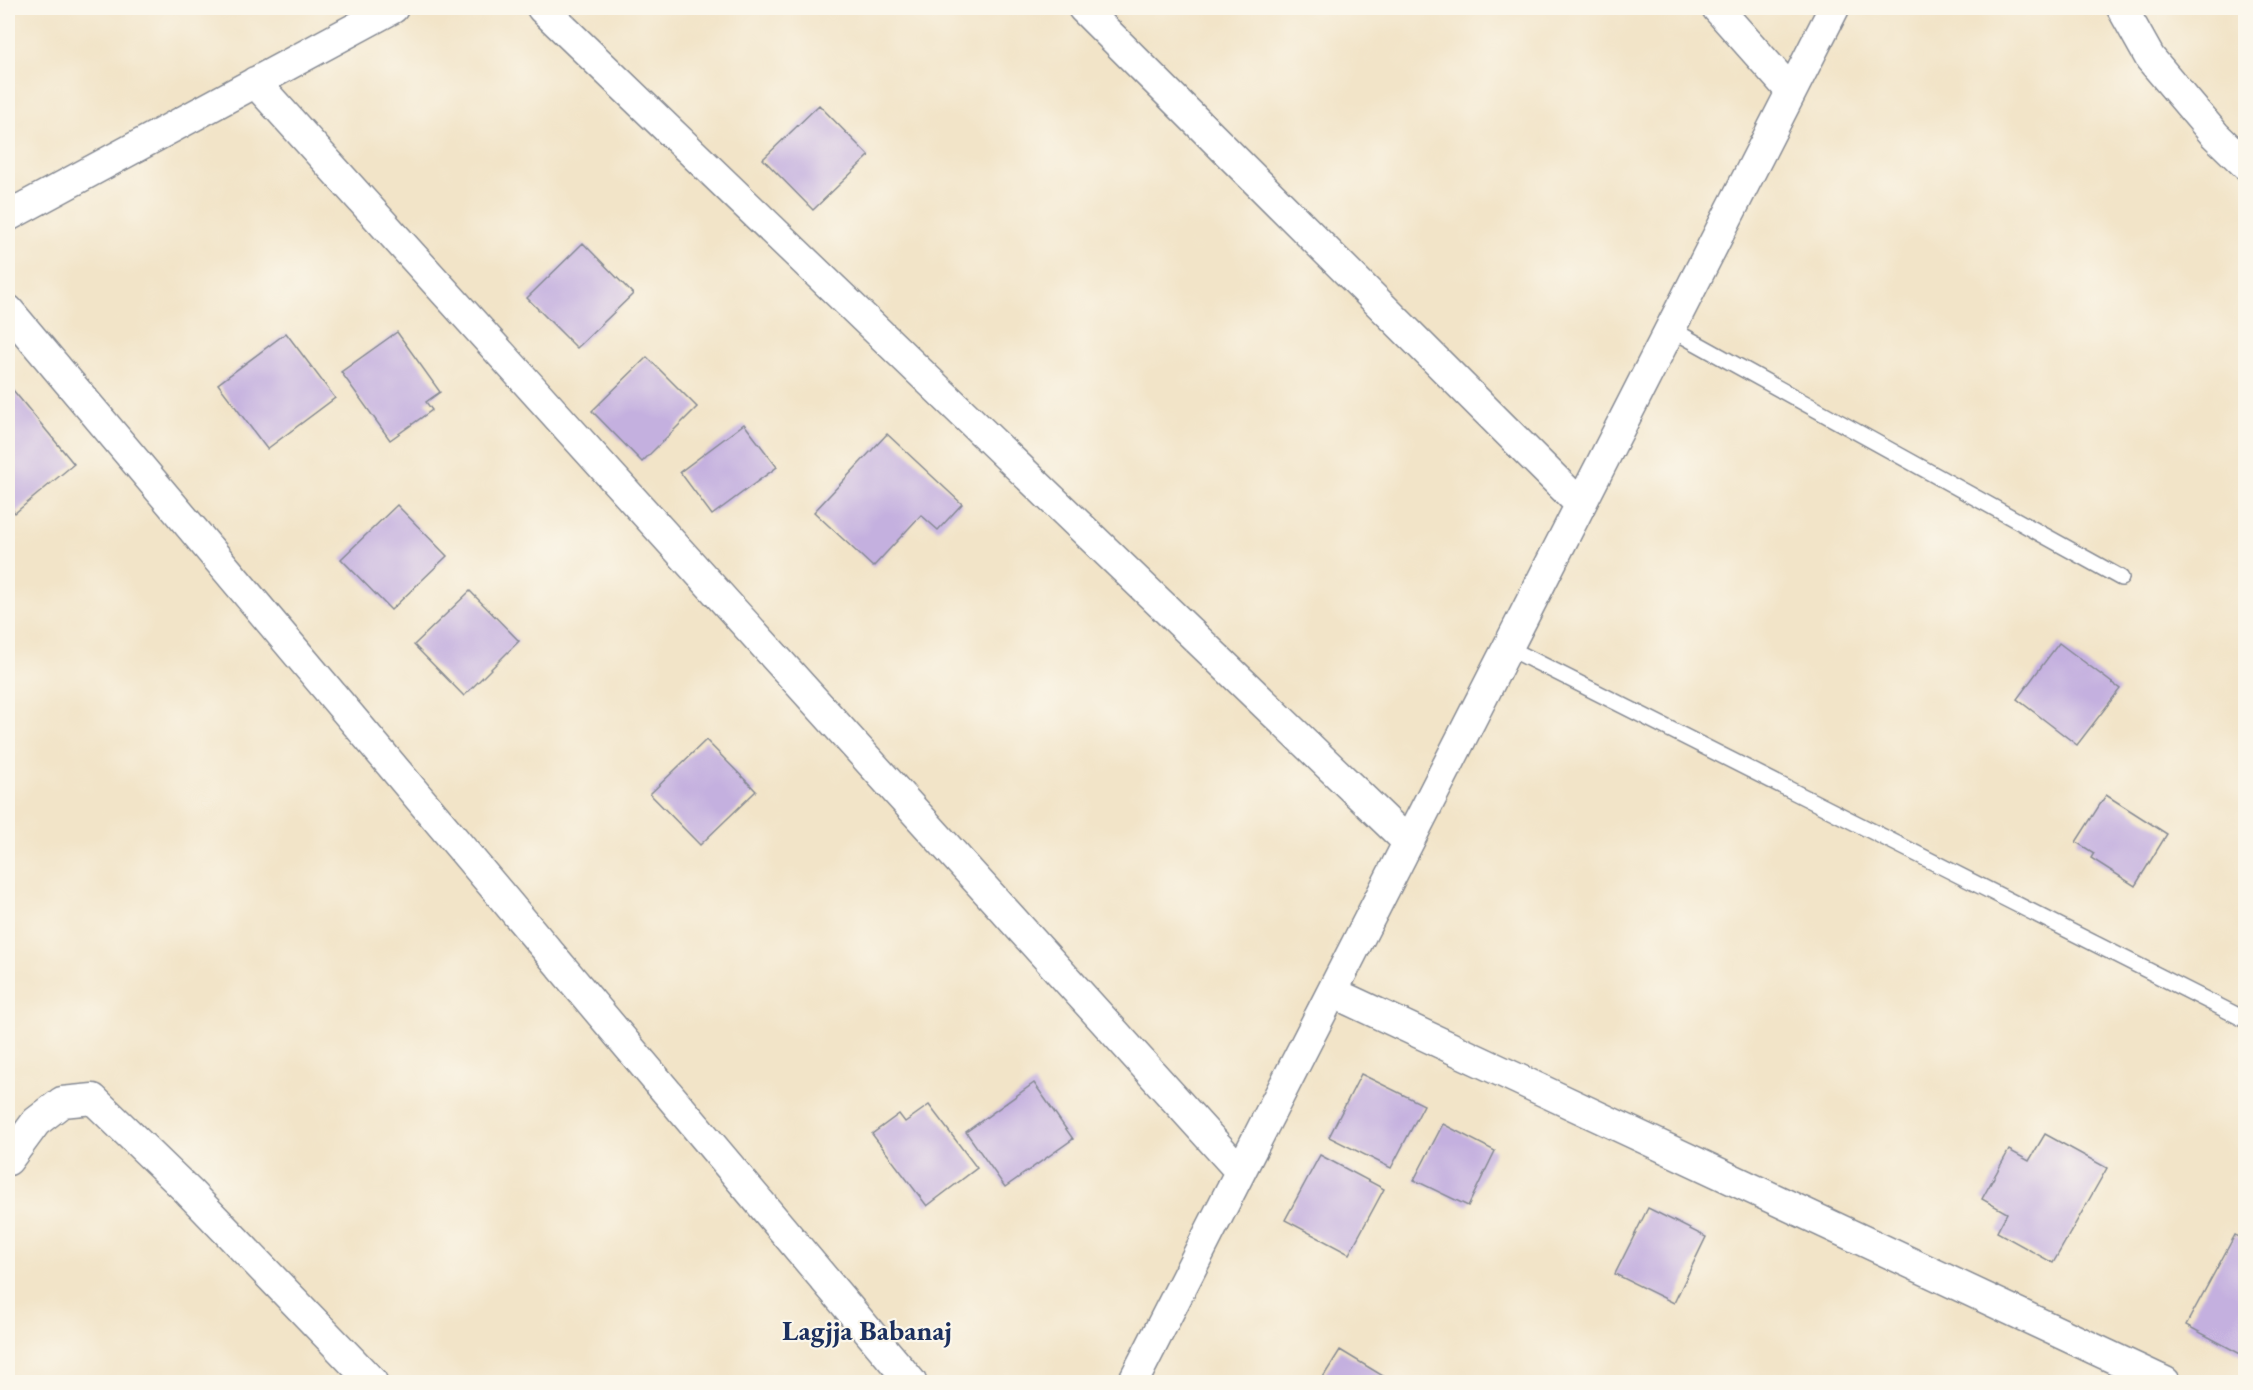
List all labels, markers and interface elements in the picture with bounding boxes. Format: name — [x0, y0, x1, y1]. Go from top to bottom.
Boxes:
district label: Lagjja Babanaj — [782, 1312, 952, 1348]

